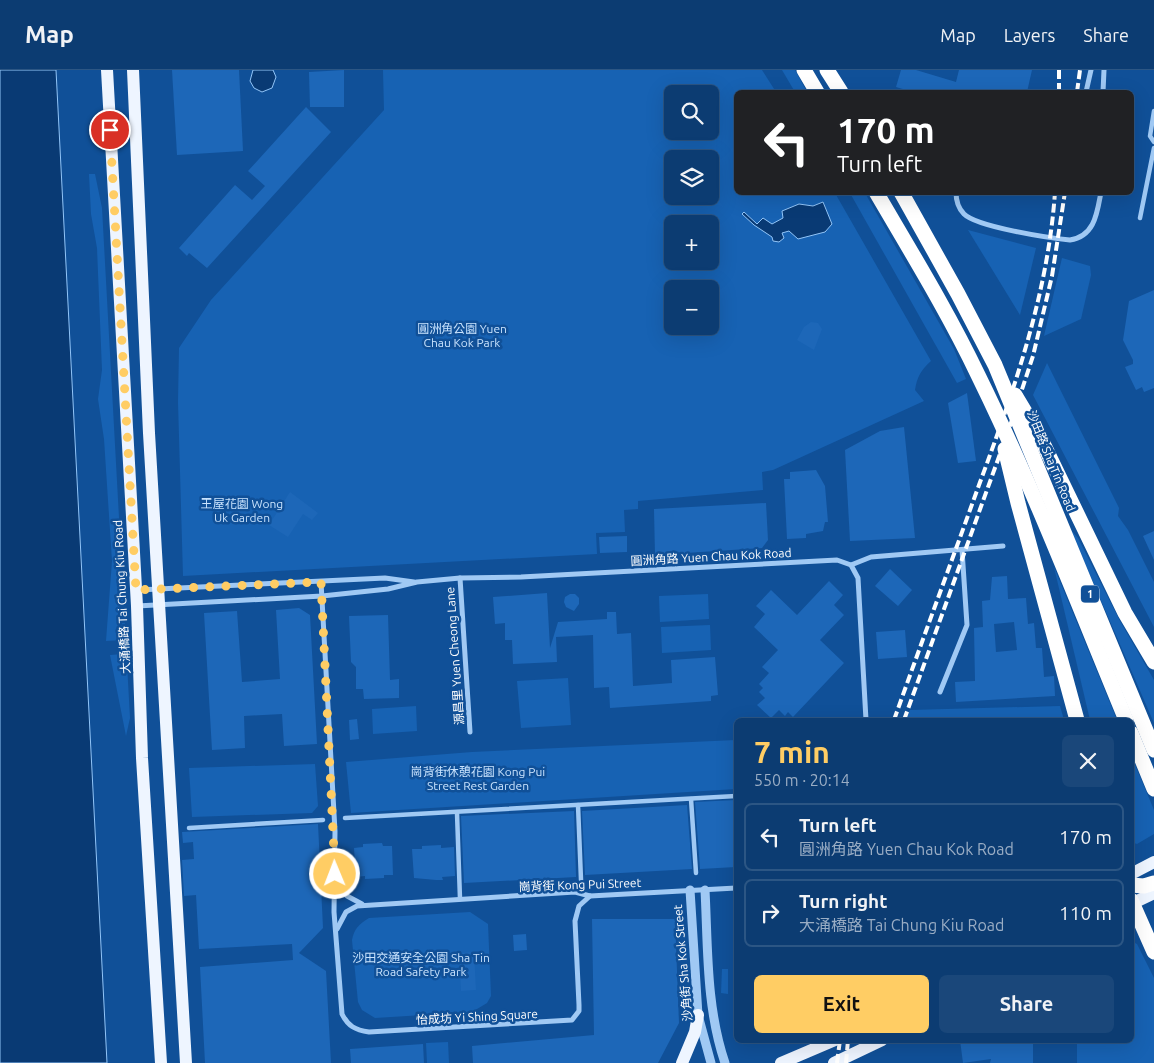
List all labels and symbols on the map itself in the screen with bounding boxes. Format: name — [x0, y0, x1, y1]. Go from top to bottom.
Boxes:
pin — [89, 109, 131, 151]
park label: 圓洲角公園 Yuen Chau Kok Park — [417, 322, 507, 349]
street label: 沙田路 Sha Tin Road — [1025, 408, 1078, 513]
park label: 王屋花園 Wong Uk Garden — [201, 497, 283, 524]
street label: 大涌橋路 Tai Chung Kiu Road — [111, 520, 132, 674]
street label: 圓洲角路 Yuen Chau Kok Road — [630, 546, 792, 567]
street label: 源昌里 Yuen Cheong Lane — [443, 586, 466, 726]
road number: 1 — [1081, 586, 1099, 602]
park label: 崗背街休憩花園 Kong Pui Street Rest Garden — [411, 765, 545, 792]
position arrow — [308, 847, 360, 899]
street label: 崗背街 Kong Pui Street — [518, 876, 642, 893]
street label: 沙角街 Sha Kok Street — [671, 904, 694, 1022]
park label: 沙田交通安全公園 Sha Tin Road Safety Park — [352, 951, 490, 978]
street label: 怡成坊 Yi Shing Square — [416, 1007, 538, 1026]

